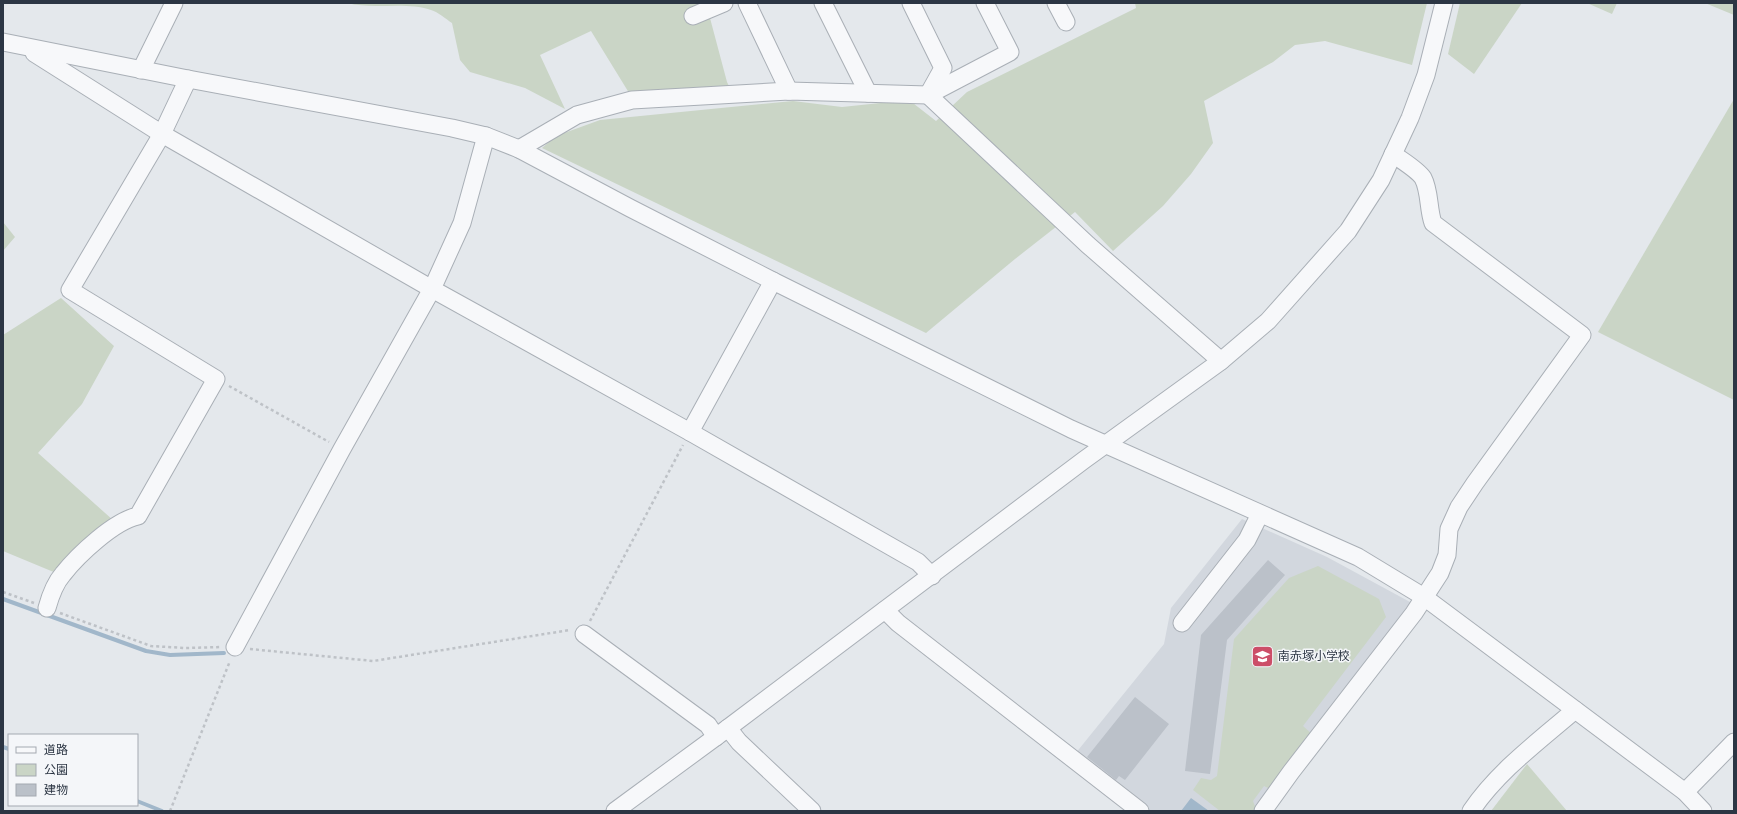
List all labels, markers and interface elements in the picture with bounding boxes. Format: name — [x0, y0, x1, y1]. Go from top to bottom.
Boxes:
school or university icon: 南赤塚小学校 — [1250, 643, 1276, 669]
place label: 南赤塚小学校 — [1278, 649, 1350, 663]
legend — [8, 734, 138, 806]
text: 道路 — [44, 743, 68, 757]
text: 公園 — [44, 763, 68, 777]
text: 建物 — [44, 783, 68, 797]

